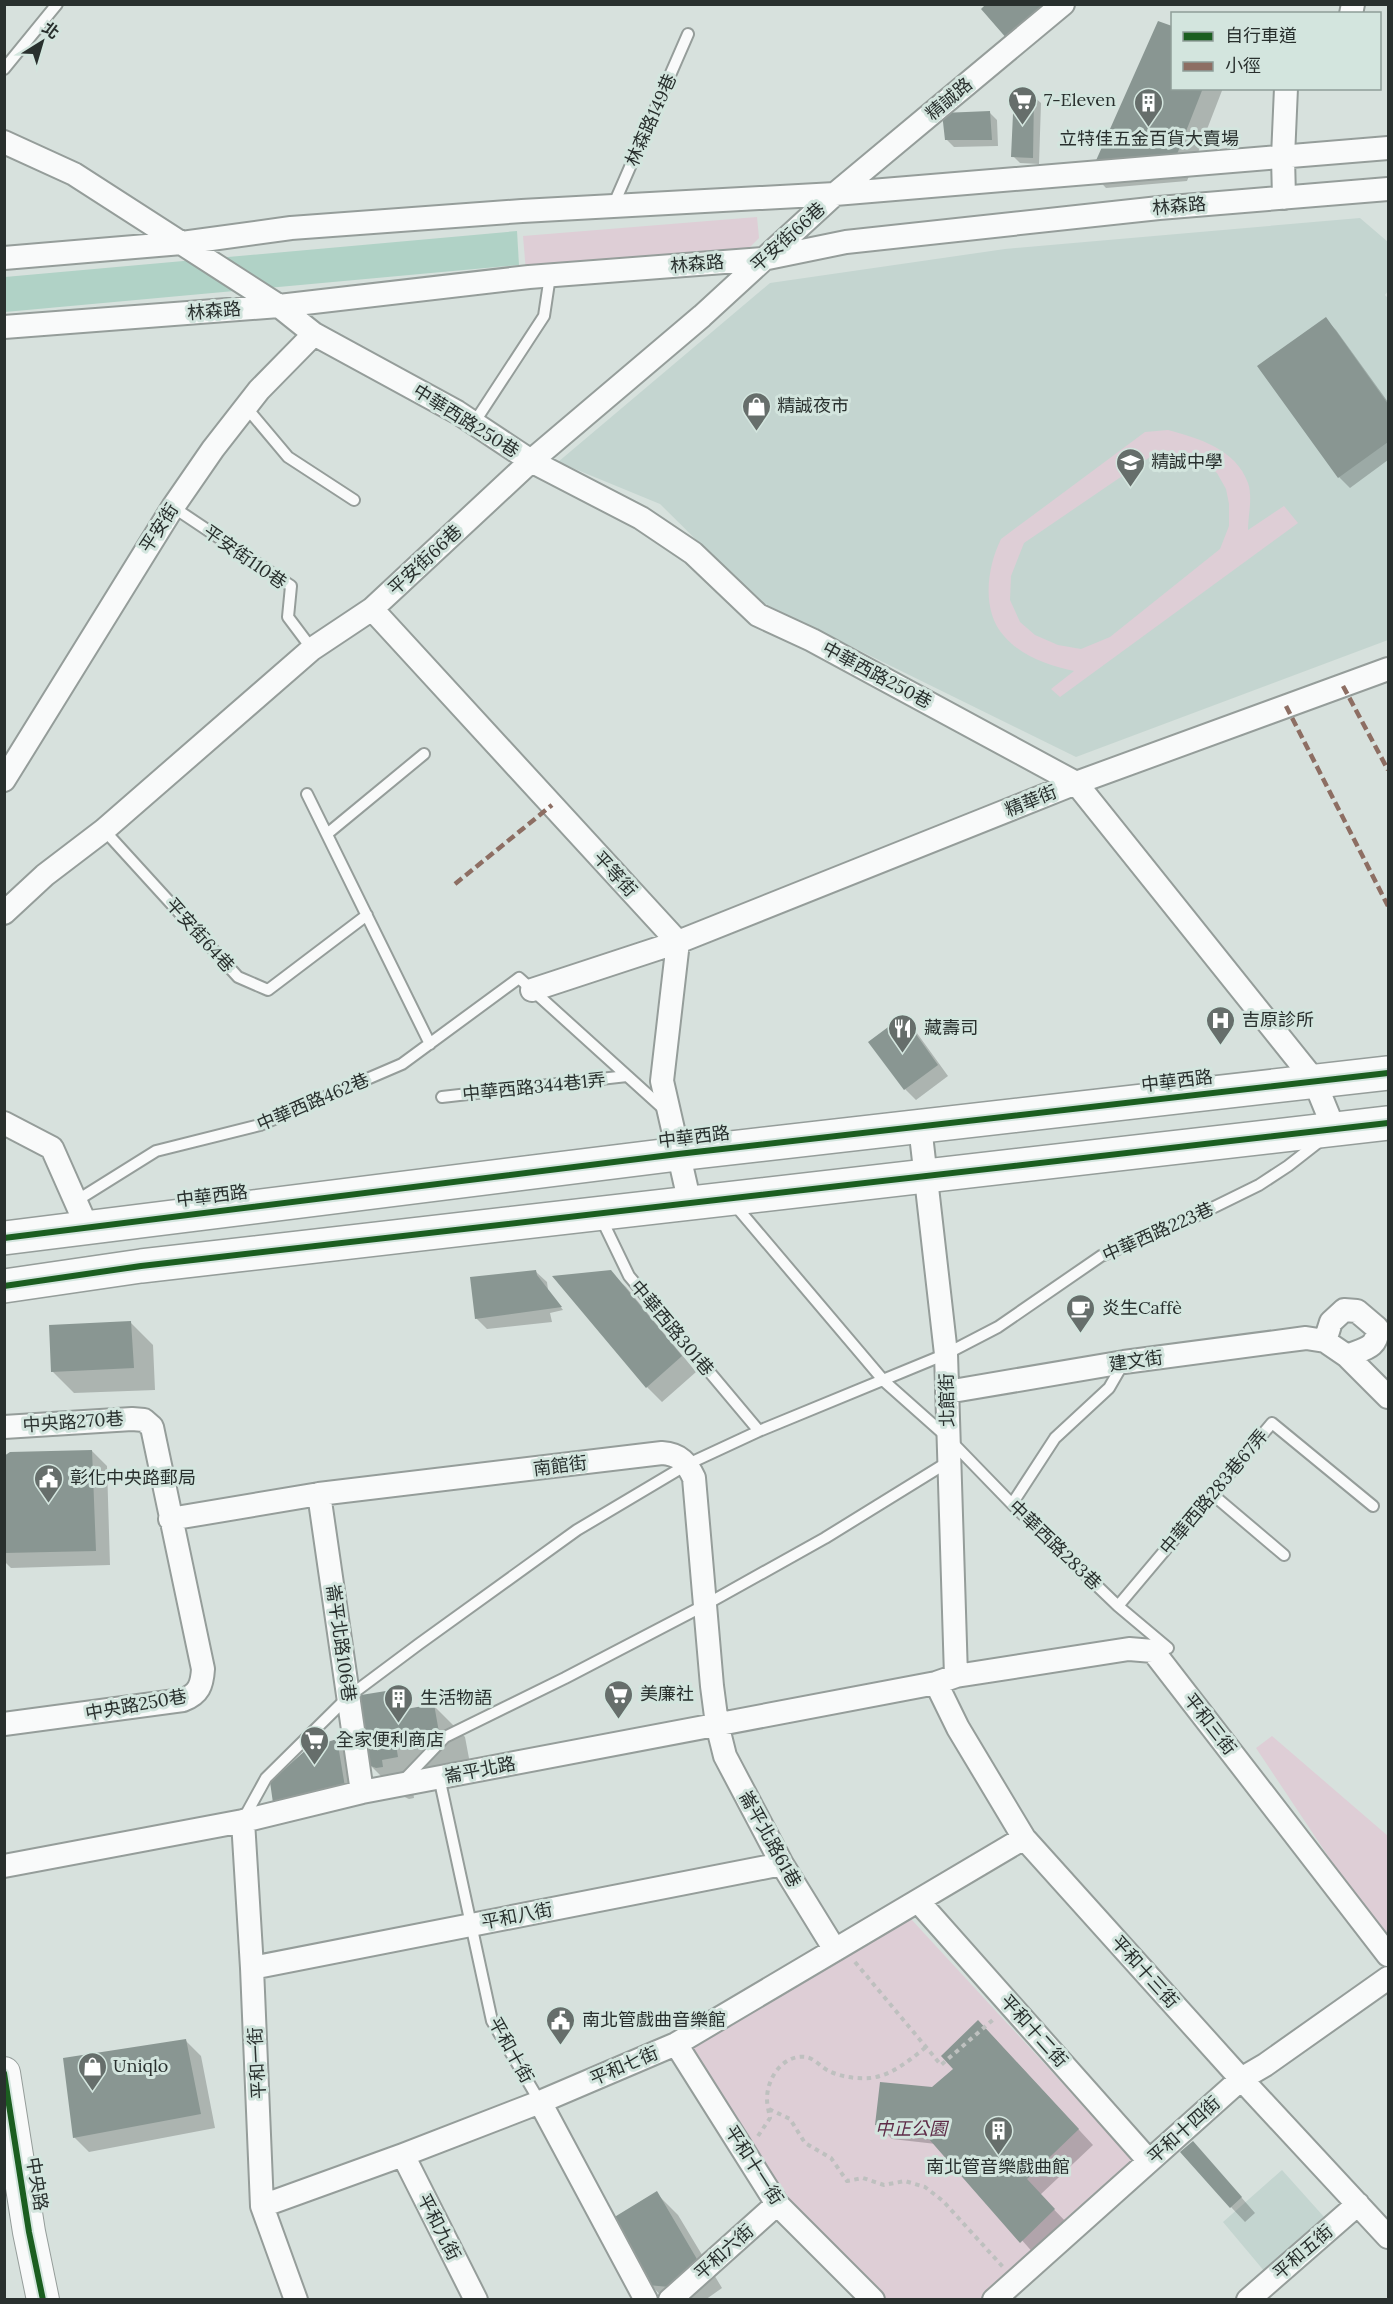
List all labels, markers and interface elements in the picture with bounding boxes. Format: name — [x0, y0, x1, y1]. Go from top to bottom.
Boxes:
north arrow — [12, 12, 72, 72]
legend — [1171, 12, 1381, 90]
text: 北 — [39, 17, 63, 43]
text: 自行車道 — [1225, 24, 1297, 47]
text: 小徑 — [1225, 54, 1261, 77]
street label: 林森路149巷 — [620, 70, 681, 170]
street label: 精誠路 — [921, 72, 977, 125]
supermarket icon: 7-Eleven — [1007, 84, 1039, 126]
building icon: 立特佳五金百貨大賣場 — [1133, 86, 1165, 128]
place label: 7-Eleven — [1044, 88, 1116, 111]
place label: 立特佳五金百貨大賣場 — [1059, 127, 1239, 150]
street label: 林森路 — [1151, 192, 1207, 219]
street label: 平安街66巷 — [745, 197, 830, 276]
street label: 林森路 — [669, 250, 725, 277]
street label: 林森路 — [186, 297, 242, 324]
street label: 中華西路250巷 — [409, 379, 524, 462]
shop icon: 精誠夜市 — [740, 390, 772, 432]
place label: 精誠夜市 — [777, 394, 849, 417]
school or university icon: 精誠中學 — [1114, 446, 1146, 488]
place label: 精誠中學 — [1151, 450, 1223, 473]
street label: 平安街 — [134, 499, 183, 557]
street label: 平安街110巷 — [199, 520, 291, 594]
street label: 平安街66巷 — [383, 520, 466, 600]
street label: 中華西路250巷 — [819, 636, 936, 713]
street label: 精華街 — [1001, 780, 1060, 821]
street label: 平等街 — [589, 846, 642, 901]
street label: 平安街64巷 — [161, 893, 240, 977]
hospital icon: 吉原診所 — [1205, 1004, 1237, 1046]
place label: 吉原診所 — [1242, 1008, 1314, 1031]
restaurant icon: 藏壽司 — [887, 1012, 919, 1054]
place label: 藏壽司 — [924, 1016, 978, 1039]
street label: 中華西路 — [1140, 1065, 1214, 1096]
street label: 中華西路462巷 — [253, 1068, 372, 1136]
street label: 中華西路344巷1弄 — [461, 1068, 607, 1105]
street label: 中華西路 — [657, 1121, 731, 1152]
street label: 中華西路 — [175, 1180, 249, 1211]
street label: 中華西路223巷 — [1099, 1197, 1217, 1266]
street label: 中華西路301巷 — [626, 1275, 719, 1380]
cafe icon: 炎生Caffè — [1065, 1292, 1097, 1334]
place label: 炎生Caffè — [1102, 1296, 1182, 1319]
street label: 建文街 — [1108, 1345, 1164, 1376]
street label: 北館街 — [935, 1373, 958, 1427]
street label: 中央路270巷 — [22, 1407, 124, 1437]
street label: 中華西路283巷67弄 — [1155, 1424, 1273, 1559]
street label: 南館街 — [532, 1451, 588, 1480]
public building icon: 彰化中央路郵局 — [33, 1462, 65, 1504]
place label: 彰化中央路郵局 — [70, 1466, 196, 1489]
street label: 中華西路283巷 — [1004, 1495, 1106, 1595]
street label: 崙平北路106巷 — [322, 1583, 361, 1703]
supermarket icon: 美廉社 — [603, 1678, 635, 1720]
building icon: 生活物語 — [383, 1682, 415, 1724]
place label: 美廉社 — [640, 1682, 694, 1705]
street label: 中央路250巷 — [83, 1684, 188, 1725]
place label: 生活物語 — [420, 1686, 492, 1709]
street label: 平和三街 — [1179, 1688, 1242, 1759]
supermarket icon: 全家便利商店 — [299, 1724, 331, 1766]
place label: 全家便利商店 — [336, 1728, 444, 1751]
street label: 崙平北路 — [442, 1751, 517, 1788]
street label: 崙平北路61巷 — [734, 1786, 806, 1891]
street label: 平和八街 — [479, 1897, 554, 1934]
street label: 平和十三街 — [1107, 1931, 1184, 2013]
street label: 平和十二街 — [996, 1990, 1073, 2072]
public building icon: 南北管戲曲音樂館 — [545, 2004, 577, 2046]
place label: 南北管戲曲音樂館 — [582, 2008, 726, 2031]
street label: 平和十街 — [484, 2013, 539, 2087]
street label: 平和一街 — [243, 2026, 270, 2100]
street label: 平和七街 — [586, 2041, 661, 2090]
shop icon: Uniqlo — [76, 2050, 108, 2092]
place label: Uniqlo — [113, 2054, 168, 2077]
street label: 平和十四街 — [1143, 2091, 1225, 2168]
building icon: 南北管音樂戲曲館 — [982, 2114, 1014, 2156]
park label: 中正公園 — [875, 2117, 950, 2140]
street label: 平和十一街 — [720, 2121, 789, 2209]
street label: 中央路 — [22, 2155, 53, 2212]
place label: 南北管音樂戲曲館 — [926, 2155, 1070, 2178]
street label: 平和九街 — [413, 2189, 466, 2264]
street label: 平和六街 — [689, 2219, 758, 2284]
street label: 平和五街 — [1268, 2219, 1337, 2284]

